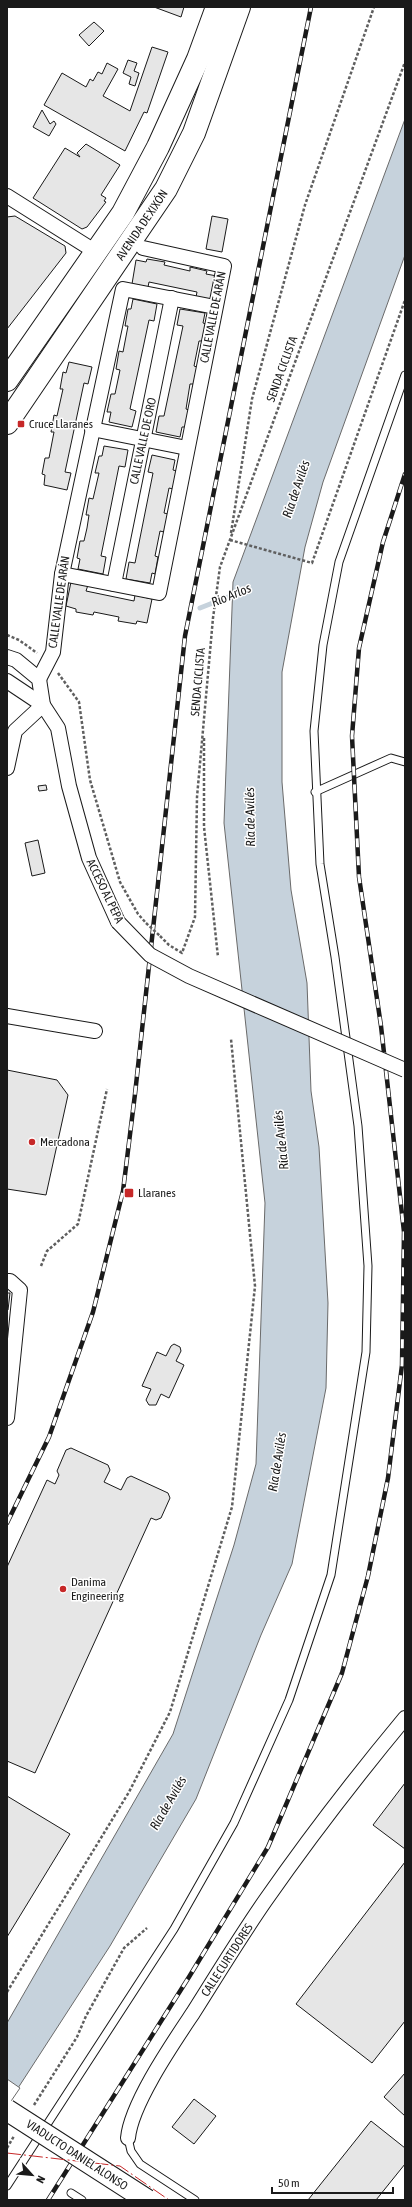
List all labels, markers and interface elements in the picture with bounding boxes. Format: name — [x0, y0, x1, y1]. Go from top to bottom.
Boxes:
street label: AVENIDA DE XIXÓN — [113, 187, 171, 263]
street label: CALLE VALLE DE ARÁN — [197, 270, 229, 364]
street label: SENDA CICLISTA — [264, 334, 300, 404]
street label: CALLE VALLE DE ORO — [127, 396, 159, 486]
place label: Cruce Llaranes — [29, 417, 93, 431]
marker: Cruce Llaranes — [16, 419, 26, 429]
water label: Ría de Avilés — [279, 458, 313, 520]
street label: CALLE VALLE DE ARÁN — [46, 555, 72, 649]
water label: Rio Arlos — [209, 580, 253, 610]
street label: SENDA CICLISTA — [188, 647, 208, 717]
water label: Ría de Avilés — [242, 787, 258, 847]
street label: ACCESO AL PEPA — [83, 857, 127, 925]
water label: Ría de Avilés — [270, 1109, 292, 1170]
place label: Mercadona — [40, 1135, 90, 1149]
marker: Mercadona — [27, 1137, 37, 1147]
place label: Llaranes — [138, 1186, 176, 1200]
marker: Llaranes — [123, 1187, 135, 1199]
water label: Ría de Avilés — [265, 1431, 289, 1493]
place label: Danima Engineering — [71, 1575, 125, 1603]
marker: Danima Engineering — [58, 1584, 68, 1594]
water label: Ría de Avilés — [147, 1773, 190, 1833]
street label: CALLE CURTIDORES — [198, 1921, 256, 1999]
street label: VIADUCTO DANIEL ALONSO — [23, 2117, 131, 2193]
north arrow — [12, 2155, 52, 2195]
scale bar — [272, 2169, 393, 2195]
text: 50 m — [278, 2176, 300, 2190]

